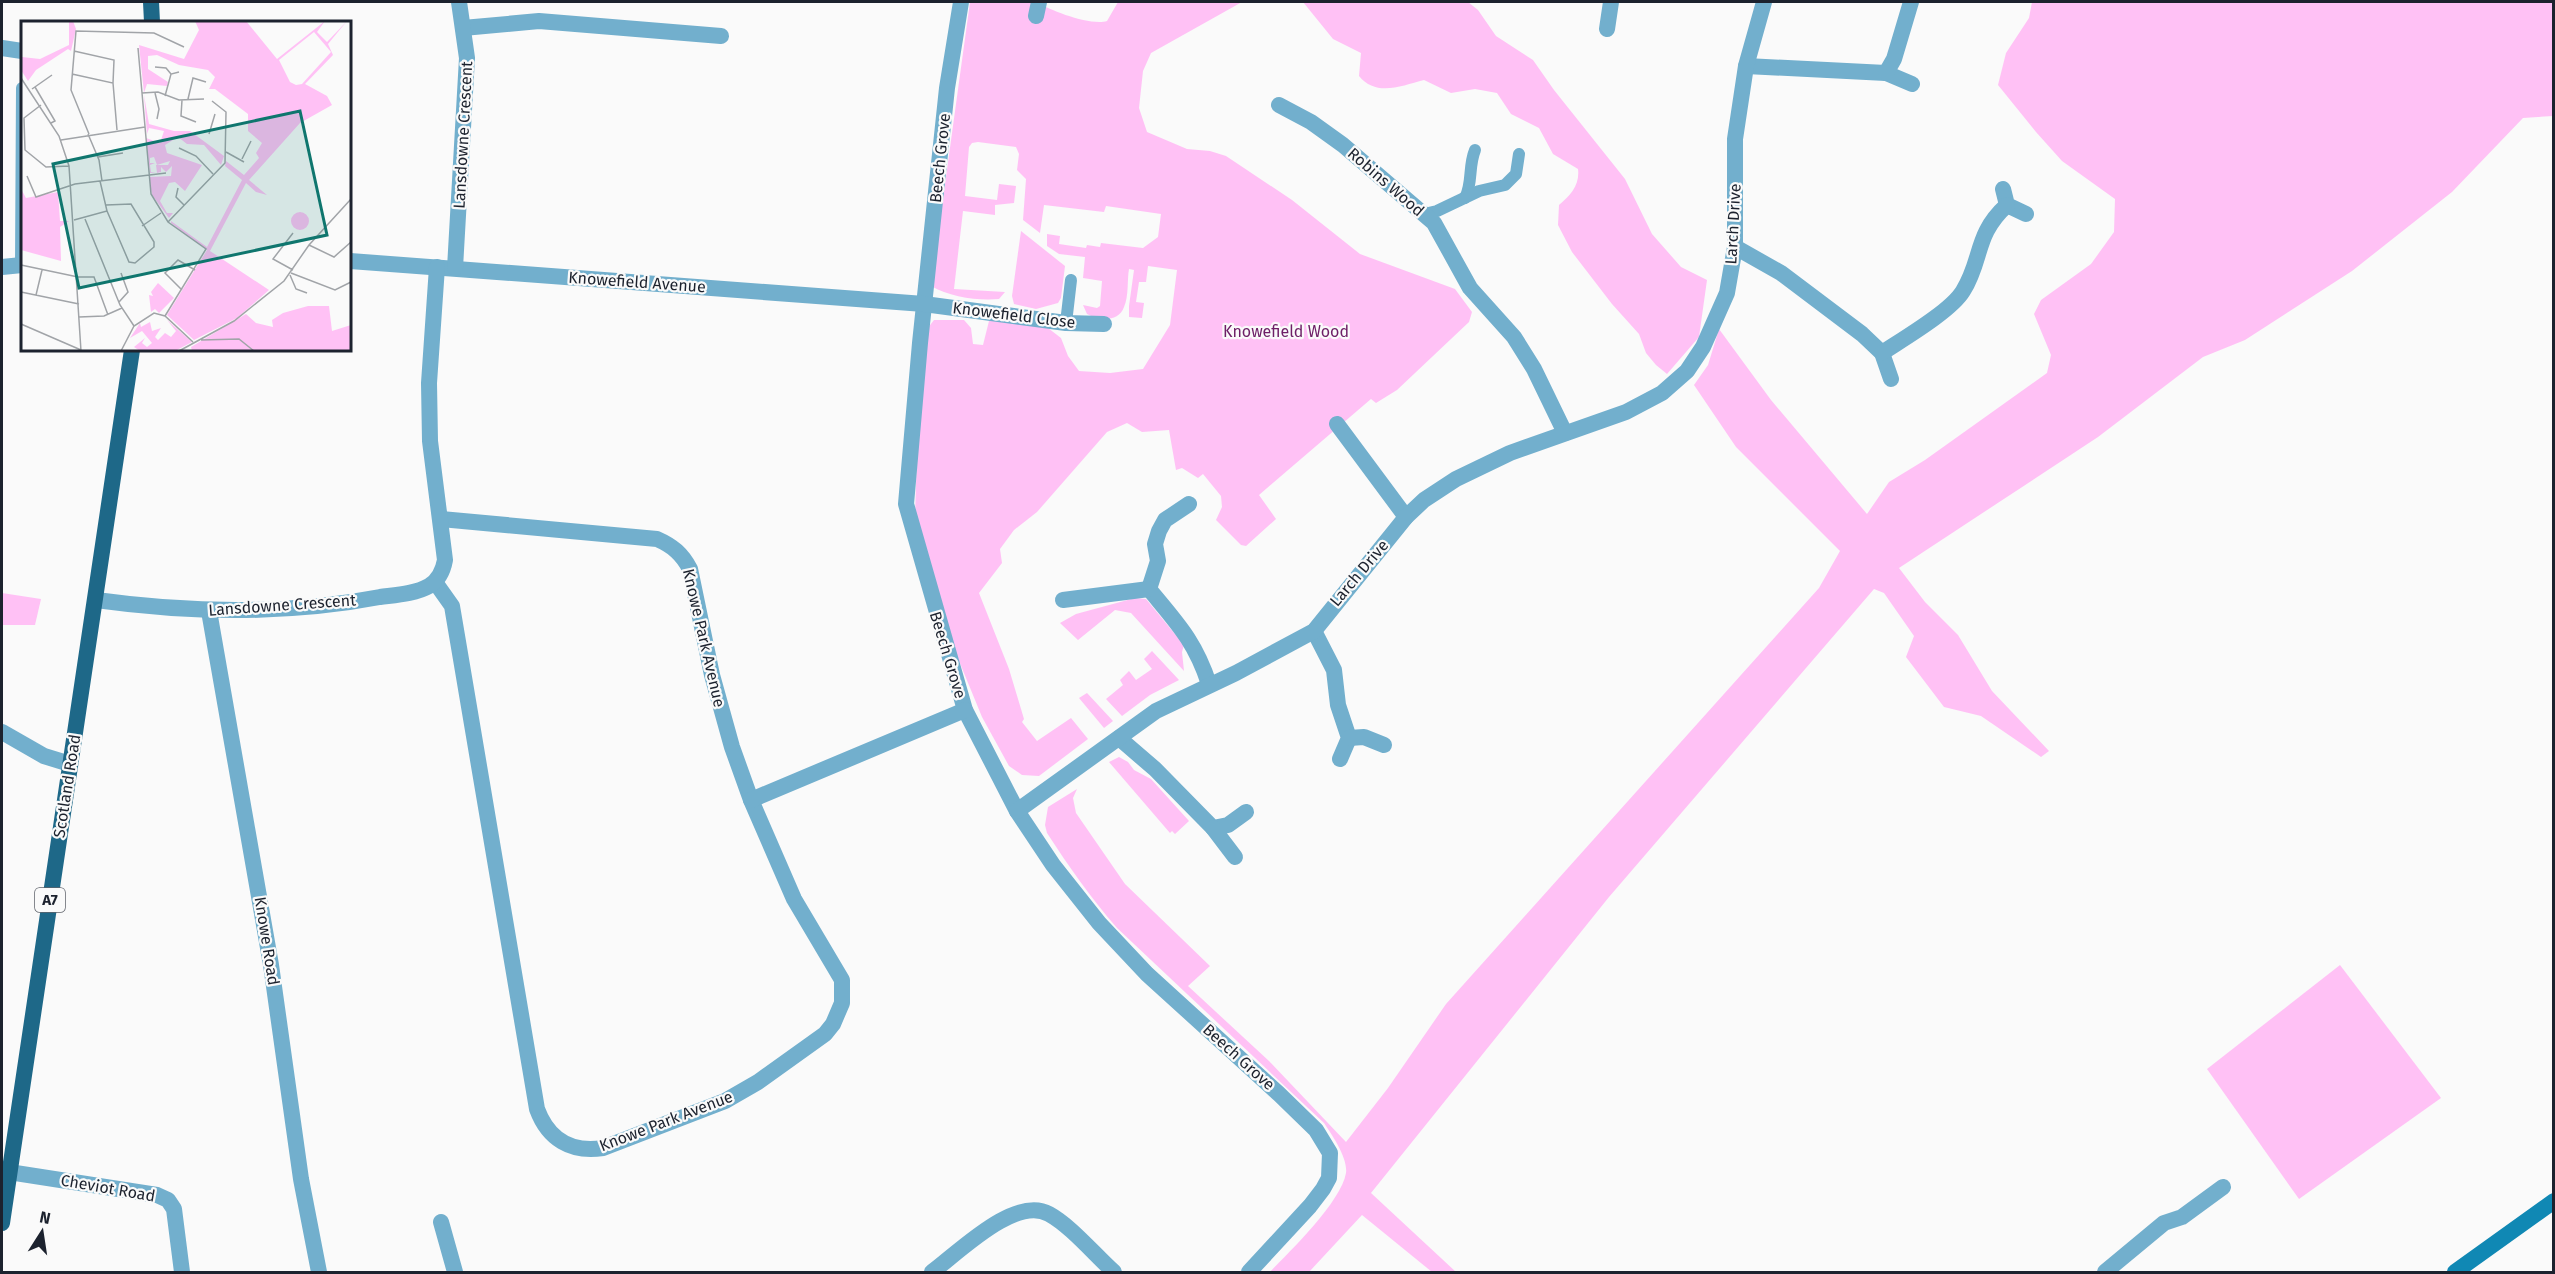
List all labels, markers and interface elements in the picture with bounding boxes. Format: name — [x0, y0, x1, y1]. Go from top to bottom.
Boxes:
inset map — [21, 21, 351, 351]
street label: Lansdowne Crescent — [450, 60, 476, 209]
street label: Beech Grove — [926, 112, 954, 204]
street label: Robins Wood — [1344, 144, 1428, 220]
street label: Larch Drive — [1721, 183, 1745, 265]
street label: Knowefield Avenue — [568, 268, 706, 296]
street label: Knowefield Close — [951, 298, 1077, 332]
park label: Knowefield Wood — [1223, 322, 1349, 341]
street label: Larch Drive — [1326, 536, 1392, 610]
street label: Knowe Park Avenue — [679, 567, 729, 709]
street label: Lansdowne Crescent — [208, 590, 357, 620]
street label: Beech Grove — [926, 609, 970, 701]
street label: Scotland Road — [49, 733, 85, 839]
road number: A7 — [35, 888, 65, 912]
street label: Knowe Road — [251, 895, 283, 987]
street label: Beech Grove — [1199, 1020, 1279, 1094]
street label: Knowe Park Avenue — [597, 1087, 735, 1155]
street label: Cheviot Road — [59, 1170, 157, 1206]
north arrow — [12, 1202, 72, 1262]
text: N — [38, 1207, 52, 1228]

